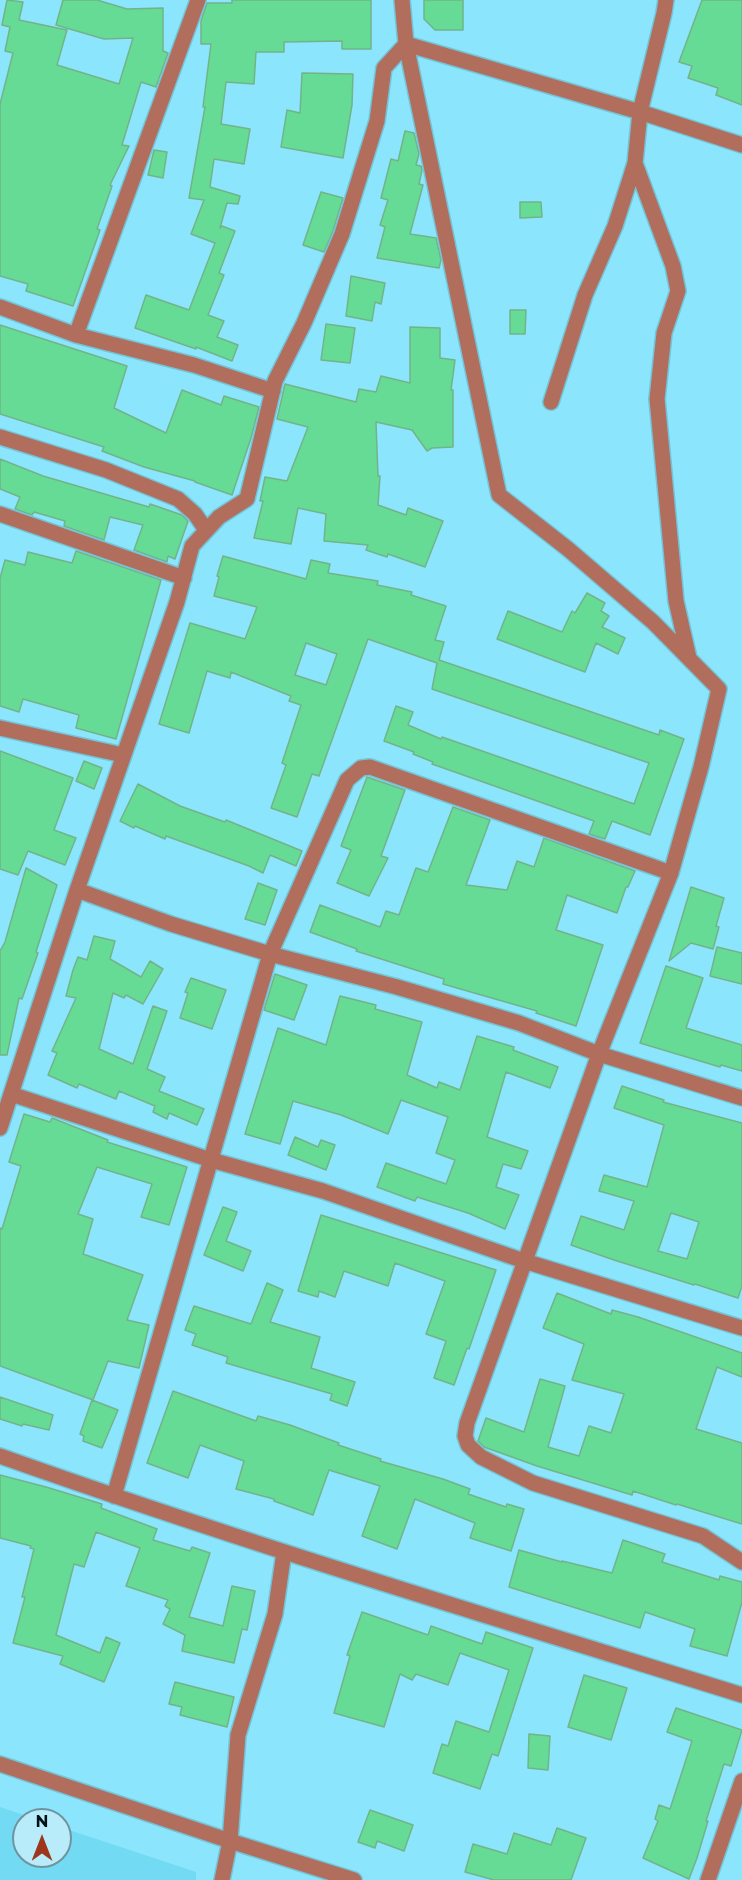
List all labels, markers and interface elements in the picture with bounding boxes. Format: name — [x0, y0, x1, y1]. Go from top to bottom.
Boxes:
north arrow — [12, 1808, 72, 1868]
text: N — [36, 1812, 48, 1831]

